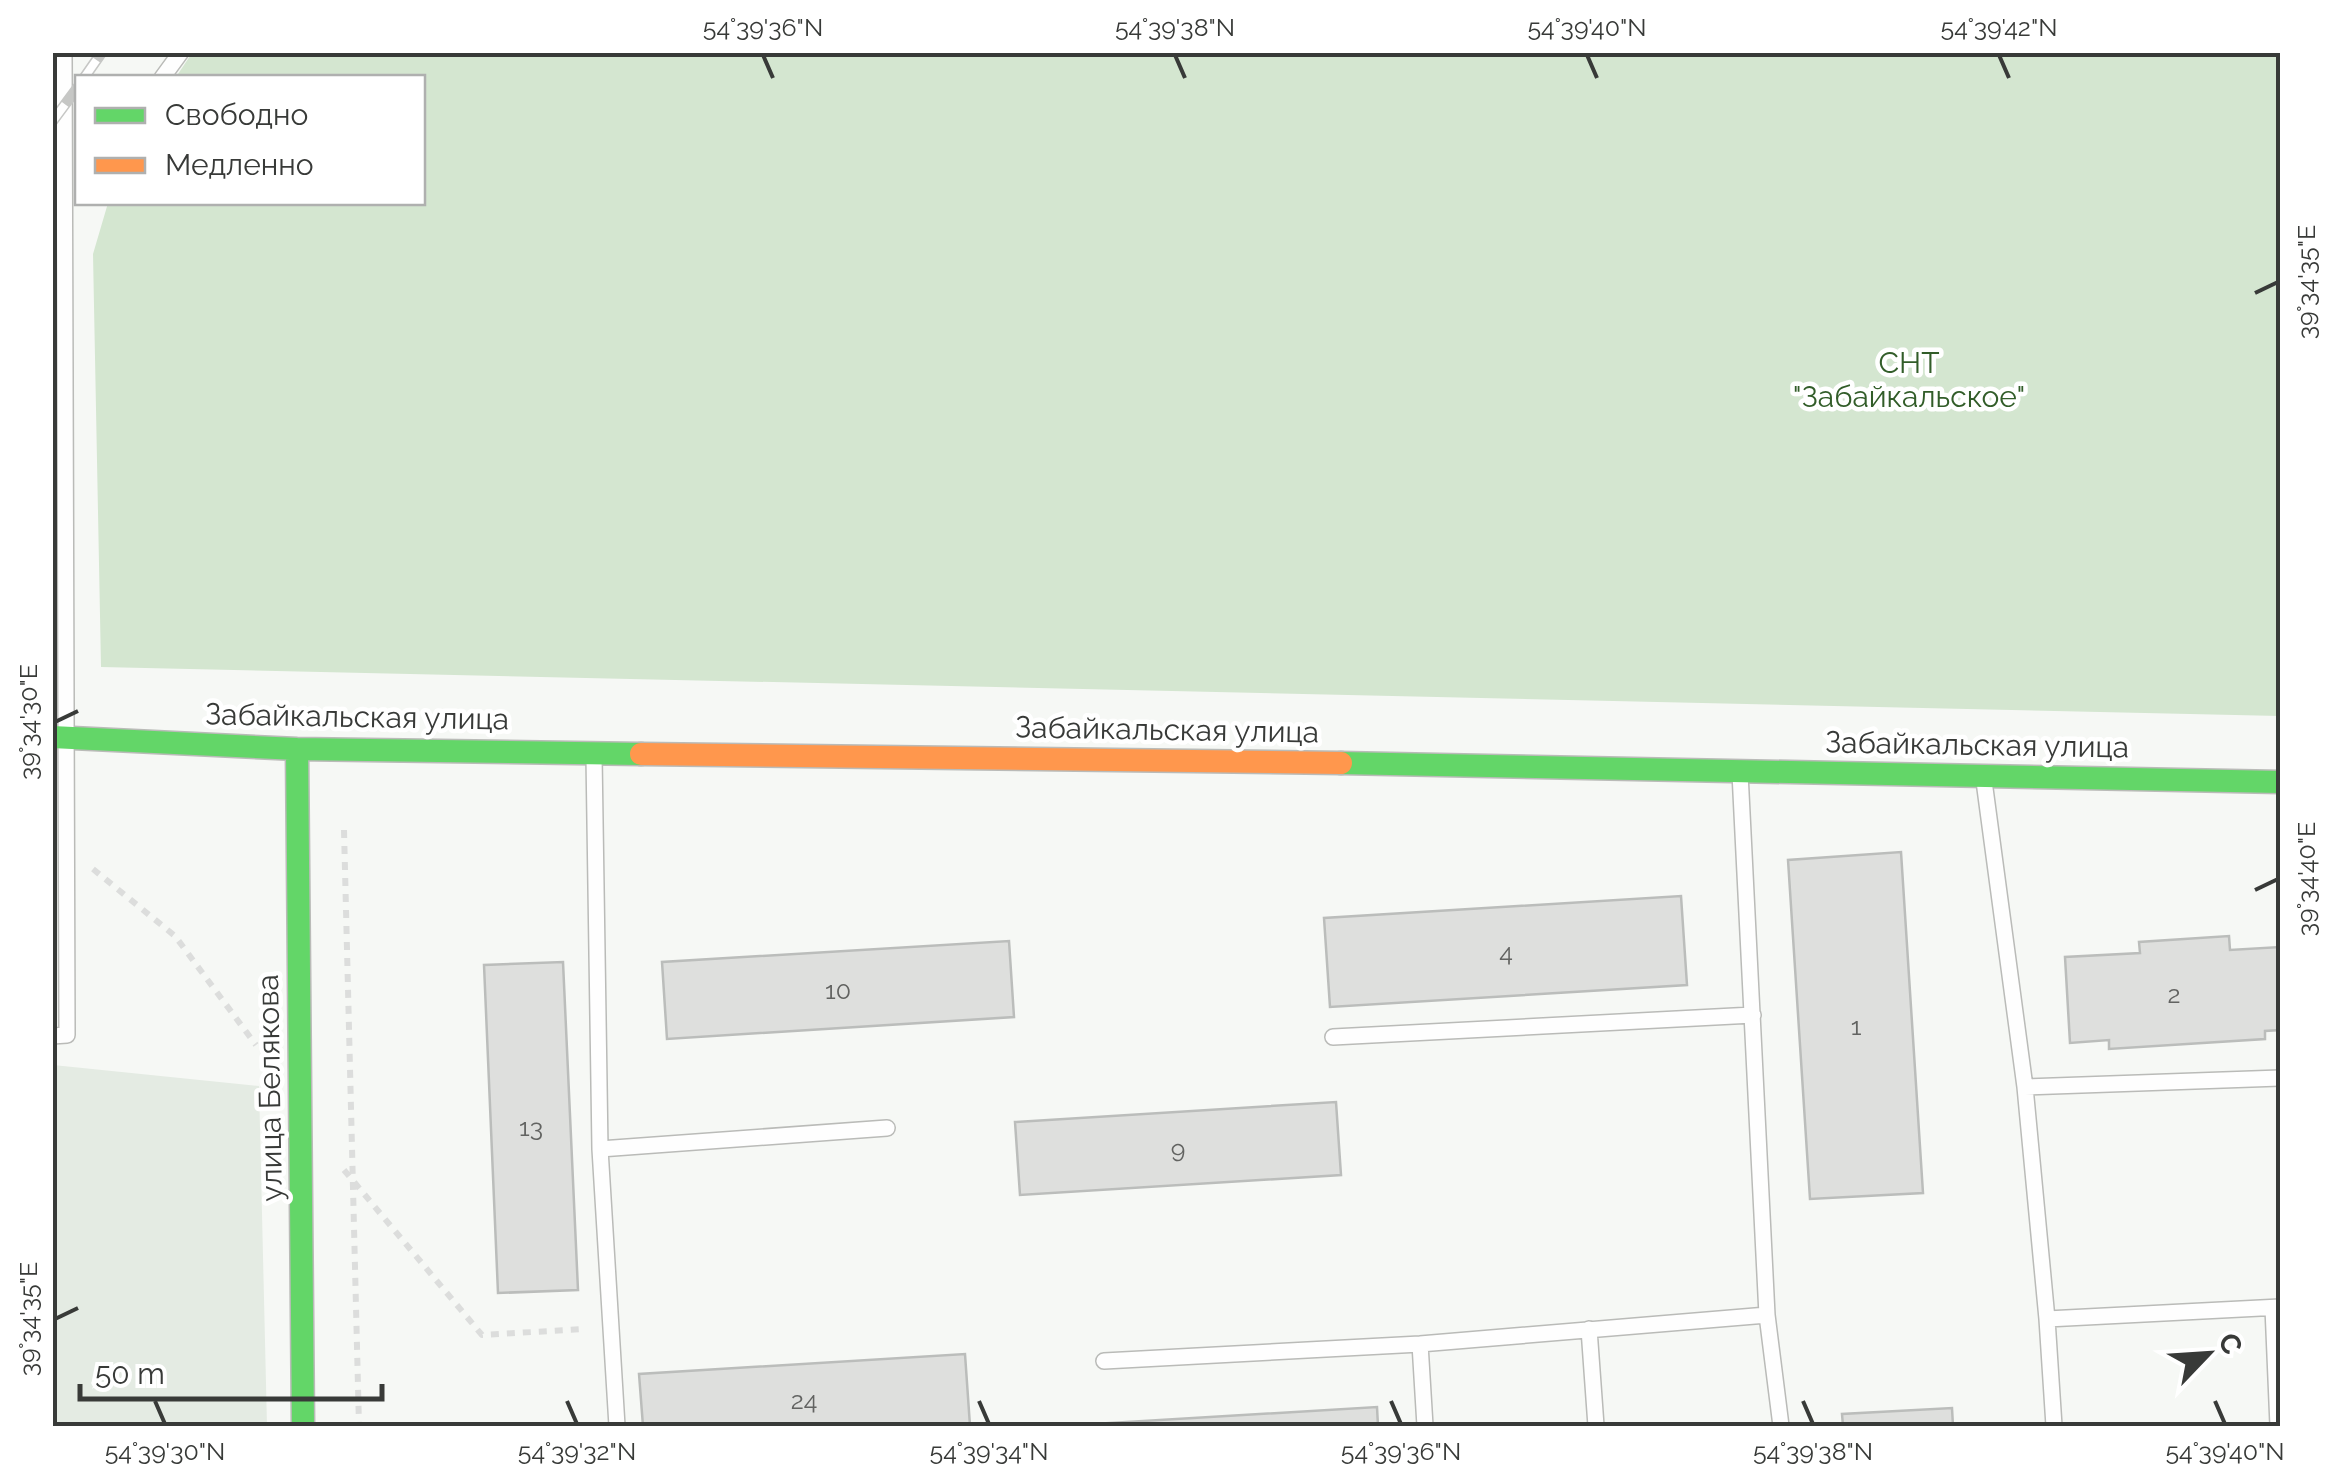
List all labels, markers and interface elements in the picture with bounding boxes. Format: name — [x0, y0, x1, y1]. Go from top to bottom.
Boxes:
text: 54°39'36"N — [703, 12, 823, 42]
text: 54°39'38"N — [1115, 12, 1235, 42]
text: 54°39'40"N — [1527, 12, 1647, 42]
text: 54°39'42"N — [1941, 12, 2058, 42]
legend — [75, 75, 425, 205]
text: Свободно — [165, 97, 308, 132]
text: Медленно — [165, 147, 314, 182]
text: 39°34'35"E — [2291, 225, 2321, 339]
park label: СНТ "Забайкальское" — [1793, 345, 2025, 414]
text: 39°34'30"E — [13, 664, 43, 780]
street label: Забайкальская улица — [205, 696, 509, 737]
street label: Забайкальская улица — [1015, 709, 1319, 750]
street label: Забайкальская улица — [1825, 724, 2129, 765]
text: 39°34'40"E — [2291, 822, 2321, 936]
house number: 4 — [1499, 937, 1513, 967]
street label: улица Белякова — [250, 974, 289, 1202]
house number: 10 — [825, 975, 851, 1005]
house number: 2 — [2167, 979, 2181, 1009]
house number: 1 — [1851, 1011, 1862, 1041]
house number: 13 — [519, 1112, 543, 1142]
house number: 9 — [1171, 1134, 1185, 1164]
text: 39°34'35"E — [13, 1262, 43, 1376]
north arrow — [2158, 1304, 2258, 1404]
text: С — [2211, 1328, 2249, 1359]
scale bar — [80, 1339, 382, 1401]
text: 50 m — [95, 1356, 165, 1391]
house number: 24 — [791, 1385, 817, 1415]
text: 54°39'30"N — [105, 1436, 225, 1466]
text: 54°39'32"N — [518, 1436, 636, 1466]
text: 54°39'34"N — [930, 1436, 1048, 1466]
text: 54°39'36"N — [1341, 1436, 1461, 1466]
text: 54°39'38"N — [1753, 1436, 1873, 1466]
text: 54°39'40"N — [2165, 1436, 2285, 1466]

